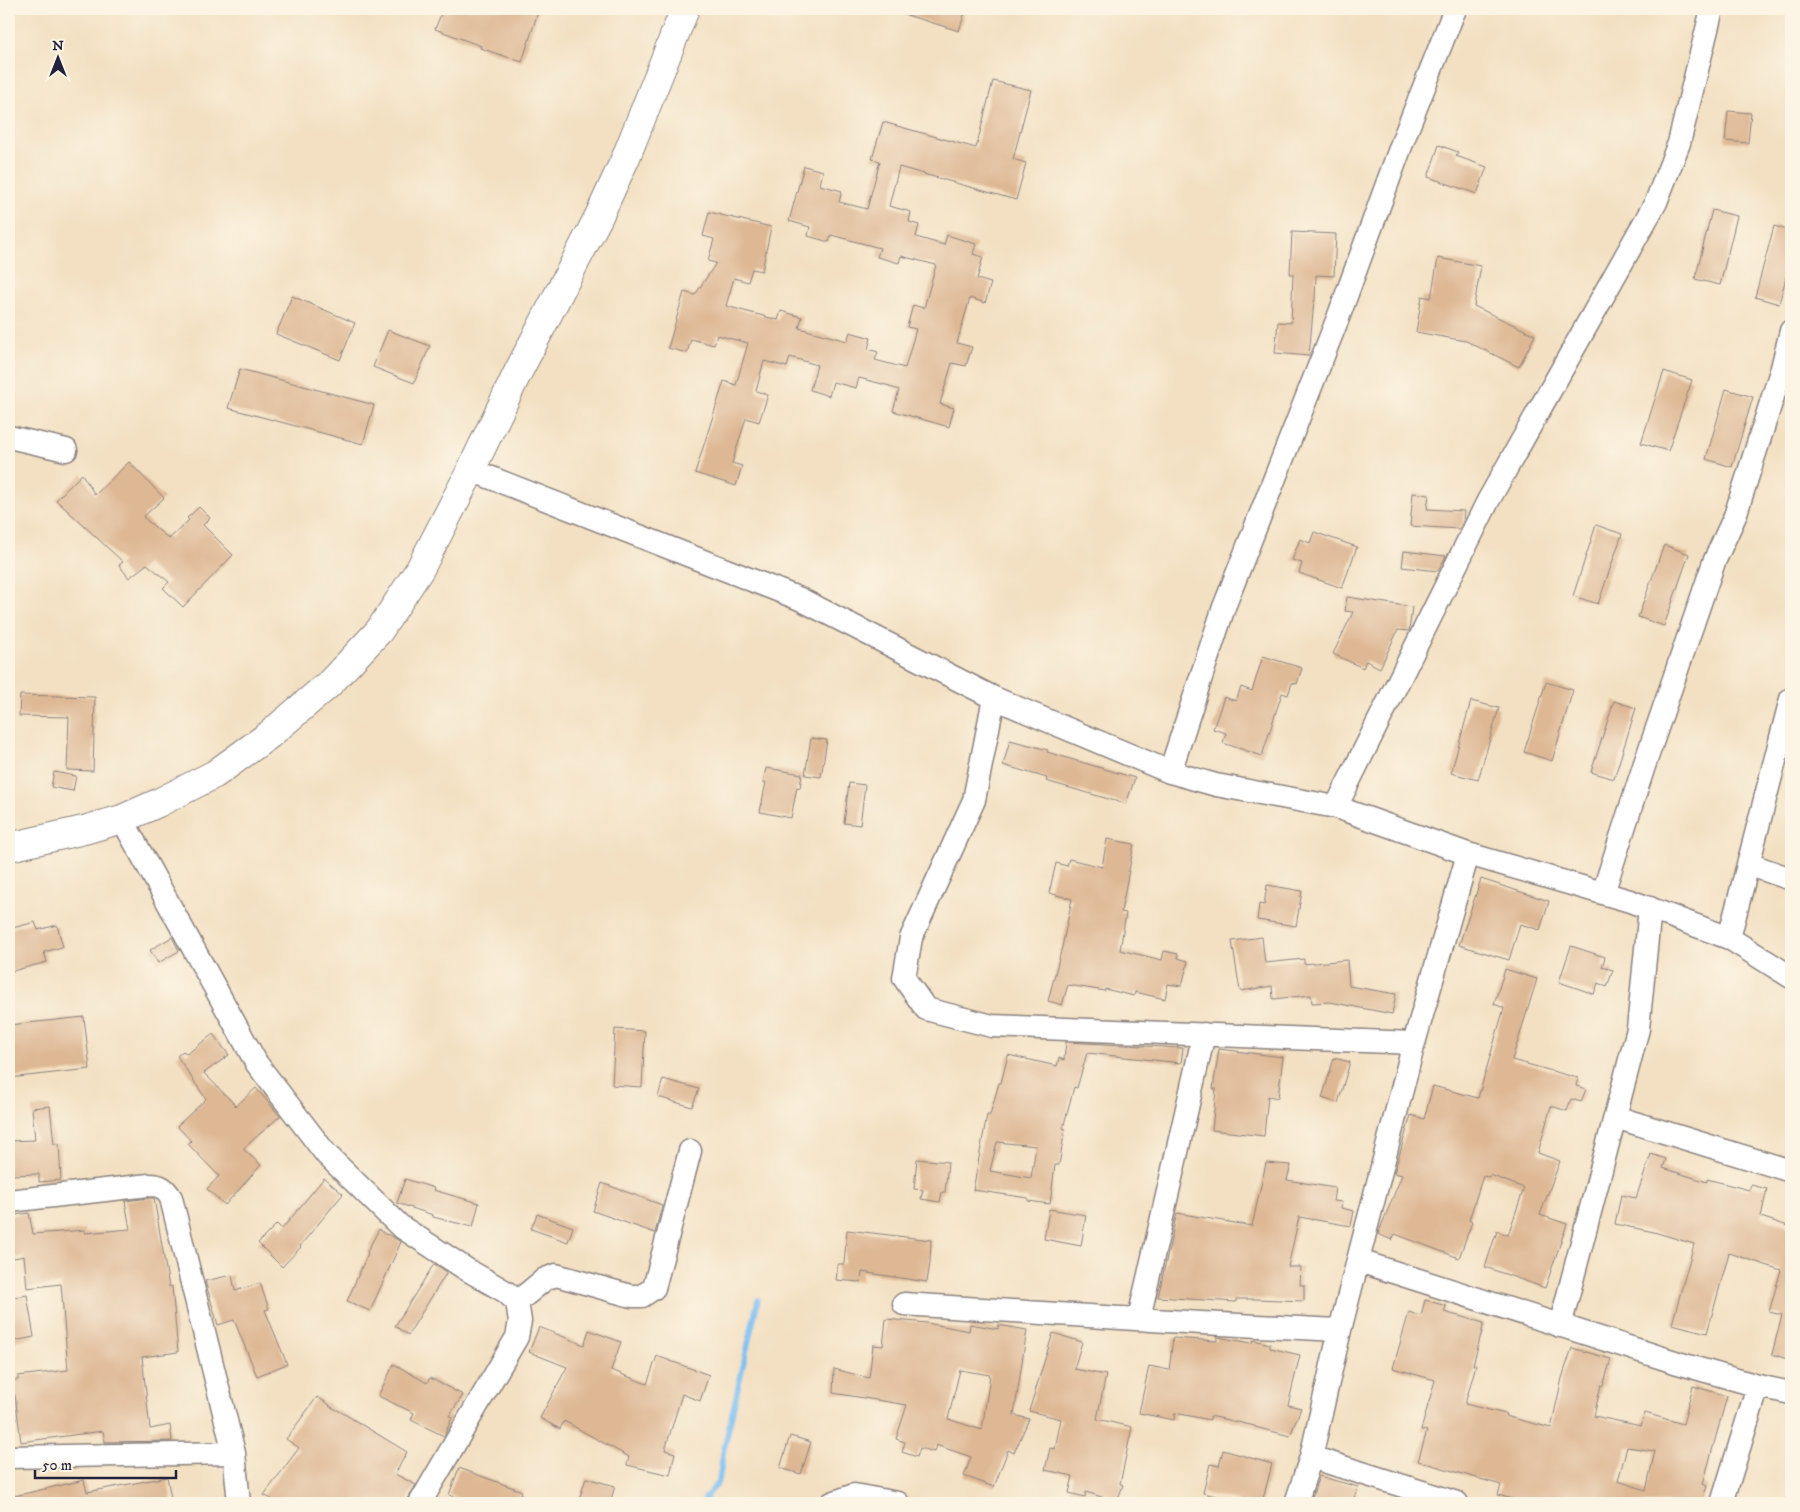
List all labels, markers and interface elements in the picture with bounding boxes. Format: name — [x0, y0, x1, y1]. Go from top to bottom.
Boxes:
north arrow — [32, 32, 82, 82]
text: N — [52, 37, 64, 55]
scale bar — [35, 1447, 176, 1479]
text: 50 m — [42, 1456, 72, 1475]

